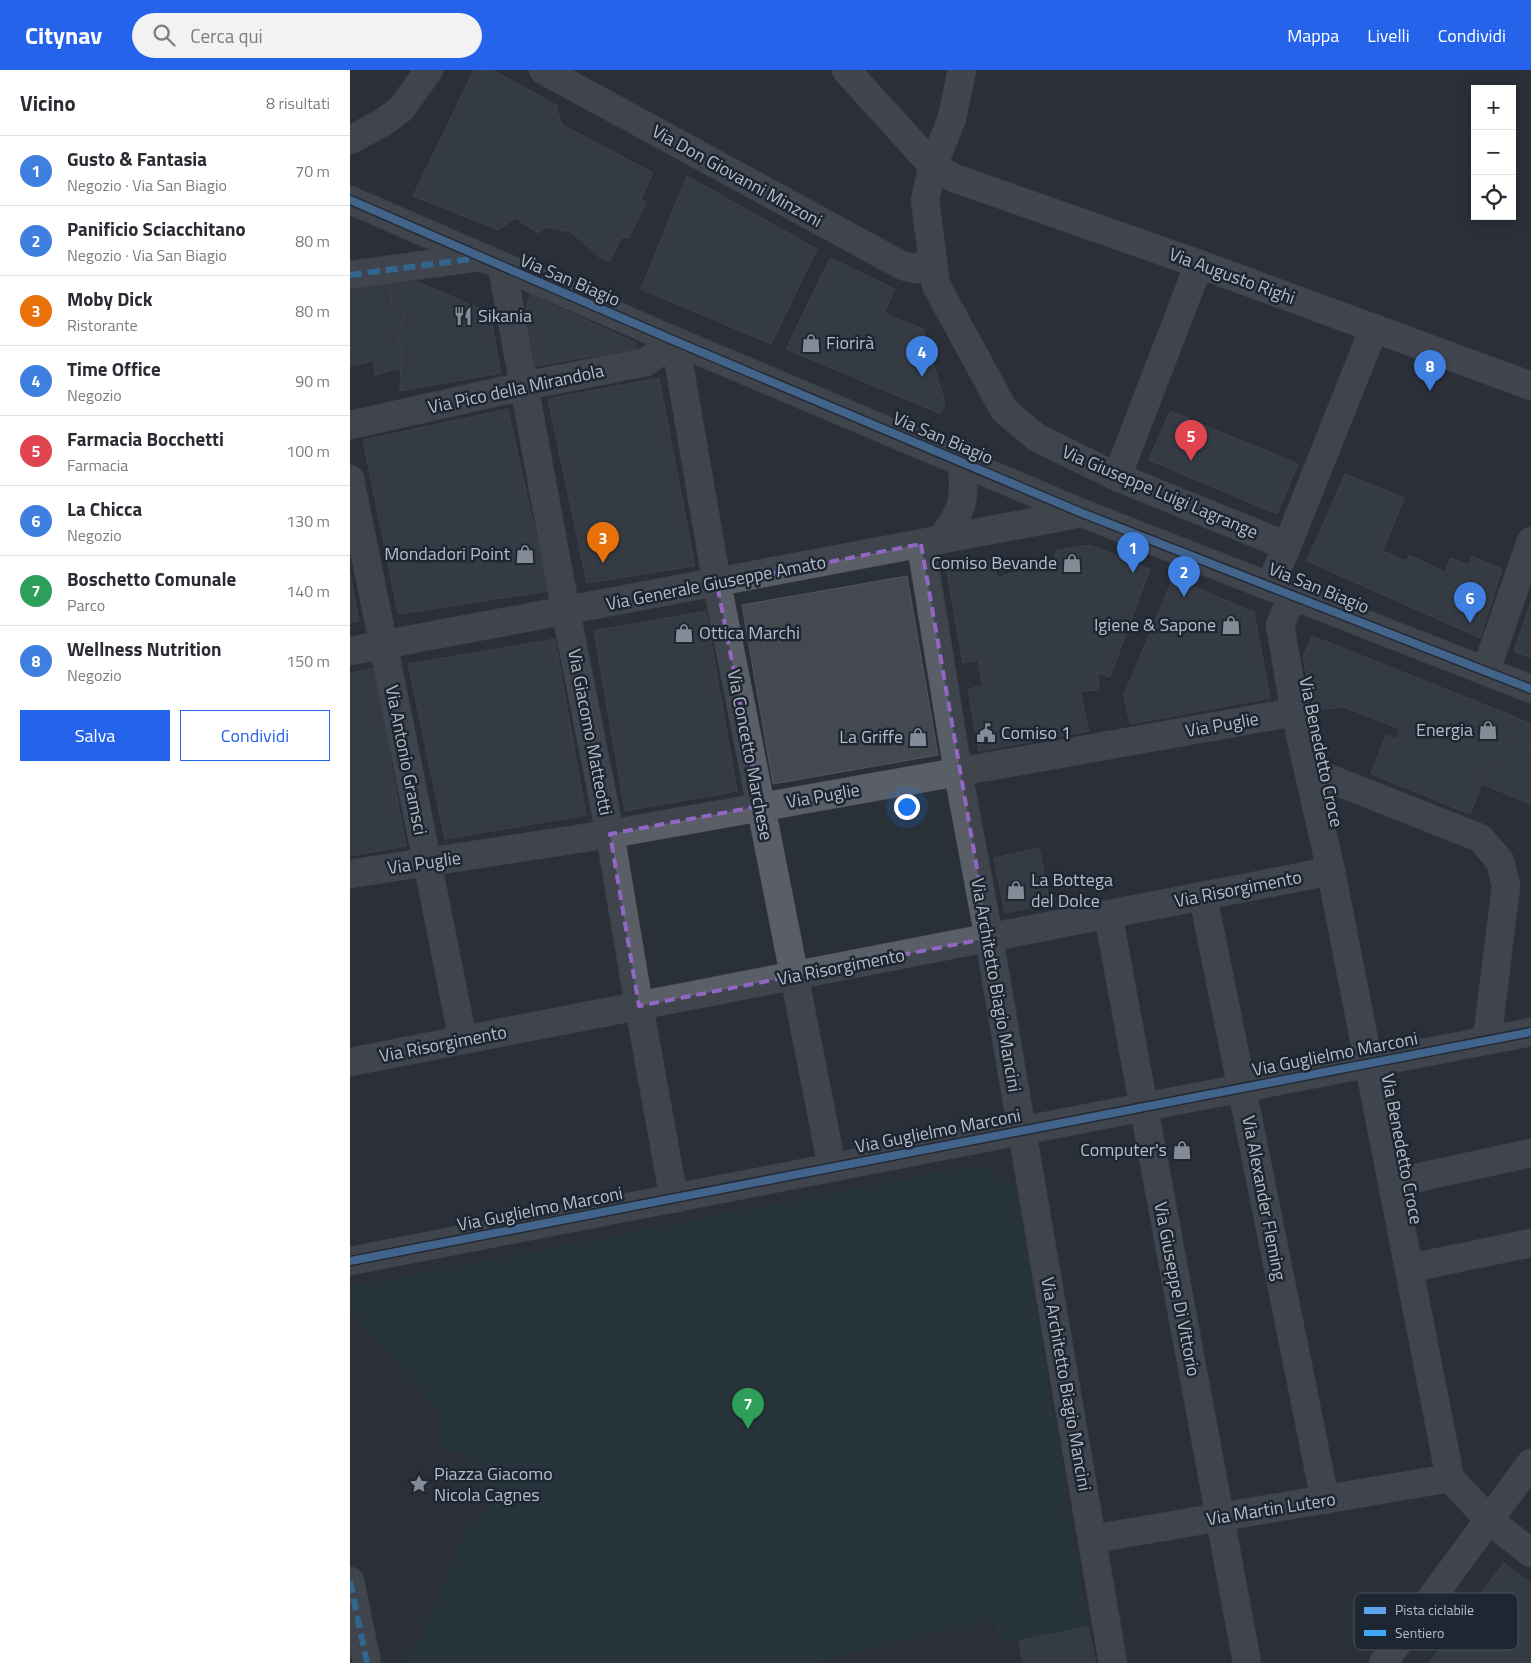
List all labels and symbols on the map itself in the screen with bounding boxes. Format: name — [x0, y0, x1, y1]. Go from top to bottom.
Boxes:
street label: Via Don Giovanni Minzoni — [647, 117, 827, 234]
street label: Via Augusto Righi — [1165, 240, 1299, 311]
street label: Via San Biagio — [516, 246, 625, 313]
place label: Sikania — [478, 302, 532, 329]
restaurant icon: Sikania — [452, 305, 474, 327]
place label: Fiorirà — [826, 329, 874, 356]
shop icon: Fiorirà — [800, 332, 822, 354]
pin: 4 — [906, 336, 938, 377]
pin: 8 — [1414, 350, 1446, 391]
street label: Via Pico della Mirandola — [425, 357, 606, 420]
street label: Via San Biagio — [889, 404, 998, 471]
pin: 5 — [1175, 420, 1207, 461]
street label: Via Giuseppe Luigi Lagrange — [1058, 438, 1262, 545]
pin: 3 — [587, 522, 619, 563]
pin: 1 — [1117, 532, 1149, 573]
place label: Mondadori Point — [384, 540, 511, 567]
shop icon: Mondadori Point — [514, 543, 536, 565]
street label: Via Generale Giuseppe Amato — [604, 548, 828, 617]
place label: Comiso Bevande — [931, 549, 1057, 576]
shop icon: Comiso Bevande — [1061, 552, 1083, 574]
street label: Via San Biagio — [1265, 555, 1374, 620]
pin: 2 — [1168, 556, 1200, 597]
pin: 6 — [1454, 582, 1486, 623]
place label: Igiene & Sapone — [1094, 611, 1216, 638]
shop icon: Igiene & Sapone — [1220, 614, 1242, 636]
place label: Ottica Marchi — [699, 619, 800, 646]
shop icon: Ottica Marchi — [673, 622, 695, 644]
street label: Via Giacomo Matteotti — [561, 646, 620, 817]
street label: Via Concetto Marchese — [721, 667, 780, 843]
street label: Via Benedetto Croce — [1292, 674, 1351, 830]
street label: Via Antonio Gramsci — [379, 683, 434, 837]
street label: Via Puglie — [1183, 705, 1261, 744]
place label: Energia — [1416, 716, 1473, 743]
place label: Comiso 1 — [1001, 719, 1071, 746]
shop icon: Energia — [1477, 719, 1499, 741]
public building icon: Comiso 1 — [975, 722, 997, 744]
place label: La Griffe — [839, 723, 903, 750]
shop icon: La Griffe — [907, 726, 929, 748]
street label: Via Puglie — [784, 776, 862, 815]
your location — [894, 794, 920, 820]
street label: Via Puglie — [385, 844, 462, 881]
street label: Via Risorgimento — [1172, 863, 1304, 914]
place label: La Bottega del Dolce — [1031, 866, 1113, 914]
street label: Via Architetto Biagio Mancini — [964, 876, 1029, 1094]
shop icon: La Bottega del Dolce — [1005, 879, 1027, 901]
street label: Via Risorgimento — [775, 941, 907, 992]
street label: Via Risorgimento — [377, 1018, 509, 1069]
street label: Via Guglielmo Marconi — [1250, 1024, 1420, 1083]
street label: Via Benedetto Croce — [1375, 1071, 1430, 1227]
street label: Via Guglielmo Marconi — [853, 1101, 1023, 1160]
street label: Via Alexander Fleming — [1235, 1113, 1294, 1283]
place label: Computer's — [1080, 1136, 1167, 1163]
shop icon: Computer's — [1171, 1139, 1193, 1161]
street label: Via Guglielmo Marconi — [455, 1179, 625, 1238]
street label: Via Giuseppe Di Vittorio — [1147, 1199, 1208, 1378]
street label: Via Architetto Biagio Mancini — [1034, 1275, 1099, 1493]
pin: 7 — [732, 1388, 764, 1429]
place label: Piazza Giacomo Nicola Cagnes — [434, 1460, 553, 1508]
place icon: Piazza Giacomo Nicola Cagnes — [408, 1473, 430, 1495]
street label: Via Martin Lutero — [1204, 1485, 1338, 1532]
legend — [1354, 1593, 1518, 1650]
text: Pista ciclabile — [1395, 1599, 1474, 1620]
text: Sentiero — [1395, 1622, 1444, 1643]

